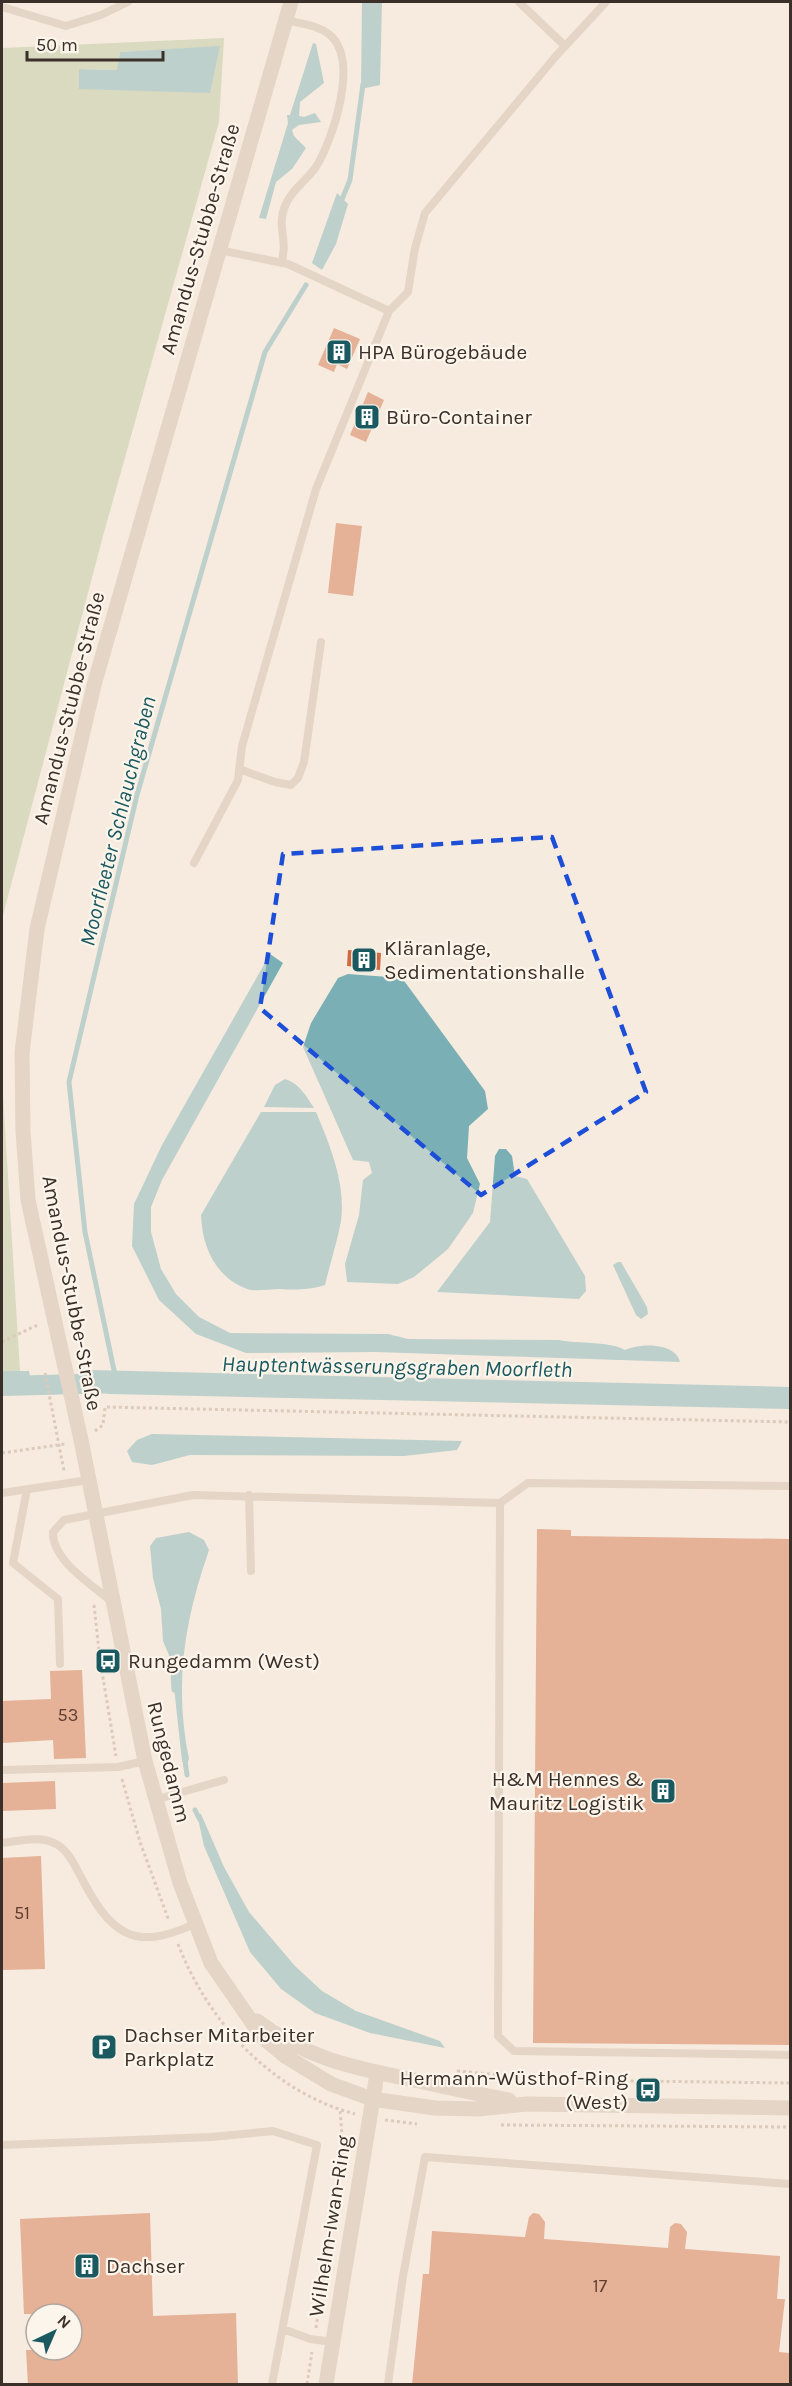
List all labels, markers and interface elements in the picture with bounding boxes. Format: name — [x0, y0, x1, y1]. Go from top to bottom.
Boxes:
scale bar — [27, 24, 164, 62]
text: 50 m — [36, 34, 78, 56]
street label: Amandus-Stubbe-Straße — [156, 121, 244, 357]
building icon: HPA Bürogebäude — [324, 337, 354, 367]
place label: HPA Bürogebäude — [358, 340, 527, 364]
building icon: Büro-Container — [352, 402, 382, 432]
place label: Büro-Container — [386, 405, 532, 429]
street label: Amandus-Stubbe-Straße — [28, 589, 110, 827]
water label: Moorfleeter Schlauchgraben — [74, 693, 162, 949]
place label: Kläranlage, Sedimentationshalle — [384, 936, 585, 984]
building icon: Kläranlage, Sedimentationshalle — [349, 945, 379, 975]
street label: Amandus-Stubbe-Straße — [37, 1173, 107, 1413]
water label: Hauptentwässerungsgraben Moorfleth — [221, 1351, 573, 1383]
bus stop icon: Rungedamm (West) — [93, 1646, 123, 1676]
place label: Rungedamm (West) — [128, 1649, 320, 1673]
street label: Rungedamm — [142, 1699, 196, 1825]
house number: 53 — [58, 1704, 78, 1726]
place label: H&M Hennes & Mauritz Logistik — [489, 1767, 644, 1815]
building icon: H&M Hennes & Mauritz Logistik — [648, 1776, 678, 1806]
house number: 51 — [14, 1902, 30, 1924]
place label: Dachser Mitarbeiter Parkplatz — [124, 2023, 315, 2071]
parking icon: Dachser Mitarbeiter Parkplatz — [89, 2032, 119, 2062]
place label: Hermann-Wüsthof-Ring (West) — [400, 2066, 628, 2114]
bus stop icon: Hermann-Wüsthof-Ring (West) — [633, 2075, 663, 2105]
street label: Wilhelm-Iwan-Ring — [304, 2133, 356, 2318]
building icon: Dachser — [72, 2251, 102, 2281]
place label: Dachser — [106, 2254, 185, 2278]
house number: 17 — [593, 2275, 608, 2297]
north arrow — [24, 2302, 84, 2362]
text: N — [53, 2311, 75, 2332]

